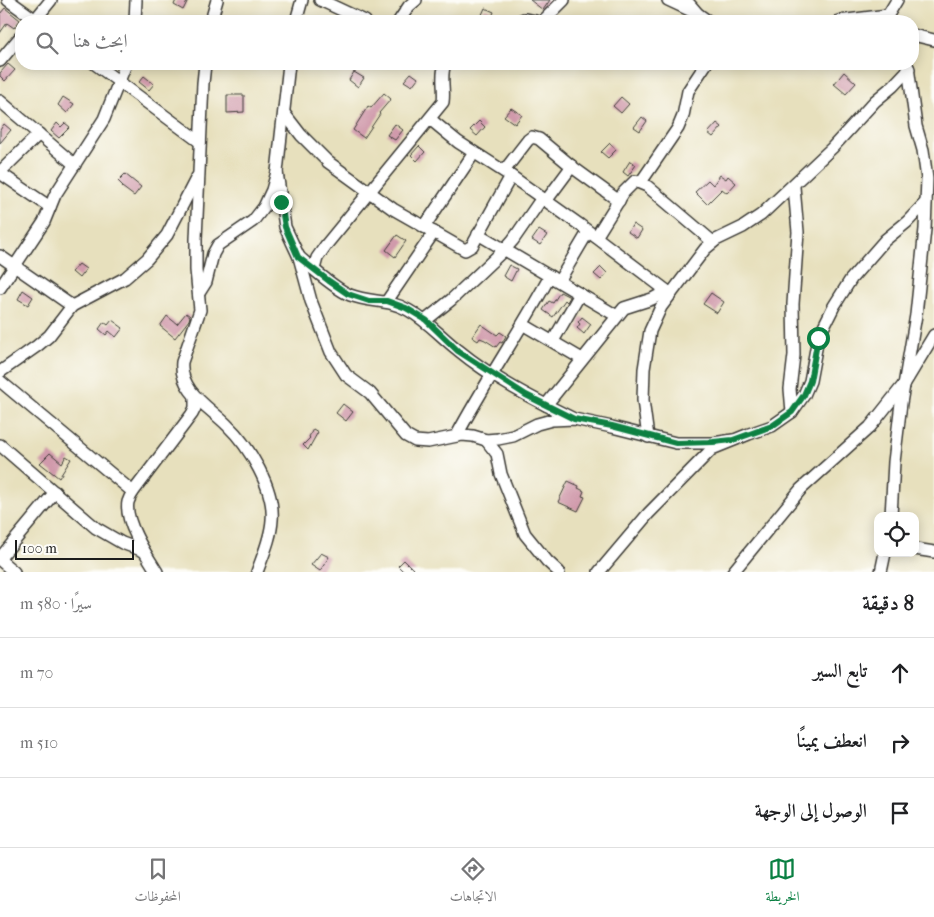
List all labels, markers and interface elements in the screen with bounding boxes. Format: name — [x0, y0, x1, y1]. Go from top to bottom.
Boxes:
search box — [15, 15, 919, 70]
icon: search — [33, 29, 61, 57]
text: ابحث هنا — [73, 30, 128, 52]
route end — [270, 191, 293, 214]
route start — [807, 327, 830, 350]
map controls — [874, 512, 919, 557]
button: locate — [874, 512, 919, 557]
scale bar — [15, 537, 134, 560]
text: 100 m — [22, 540, 57, 557]
text: 8 دقيقة — [862, 591, 914, 615]
text: سيرًا · 580 m — [20, 594, 92, 613]
icon: ahead — [886, 659, 914, 687]
text: تابع السير — [813, 660, 867, 682]
text: 70 m — [20, 663, 53, 682]
icon: right — [886, 729, 914, 757]
text: انعطف يمينًا — [797, 730, 867, 752]
text: 510 m — [20, 733, 58, 752]
icon: arrive — [886, 799, 914, 827]
text: الوصول إلى الوجهة — [755, 800, 867, 822]
tab: المحفوظات — [135, 855, 181, 910]
tab: الاتجاهات — [450, 855, 496, 910]
tab: الخريطة — [765, 855, 800, 910]

